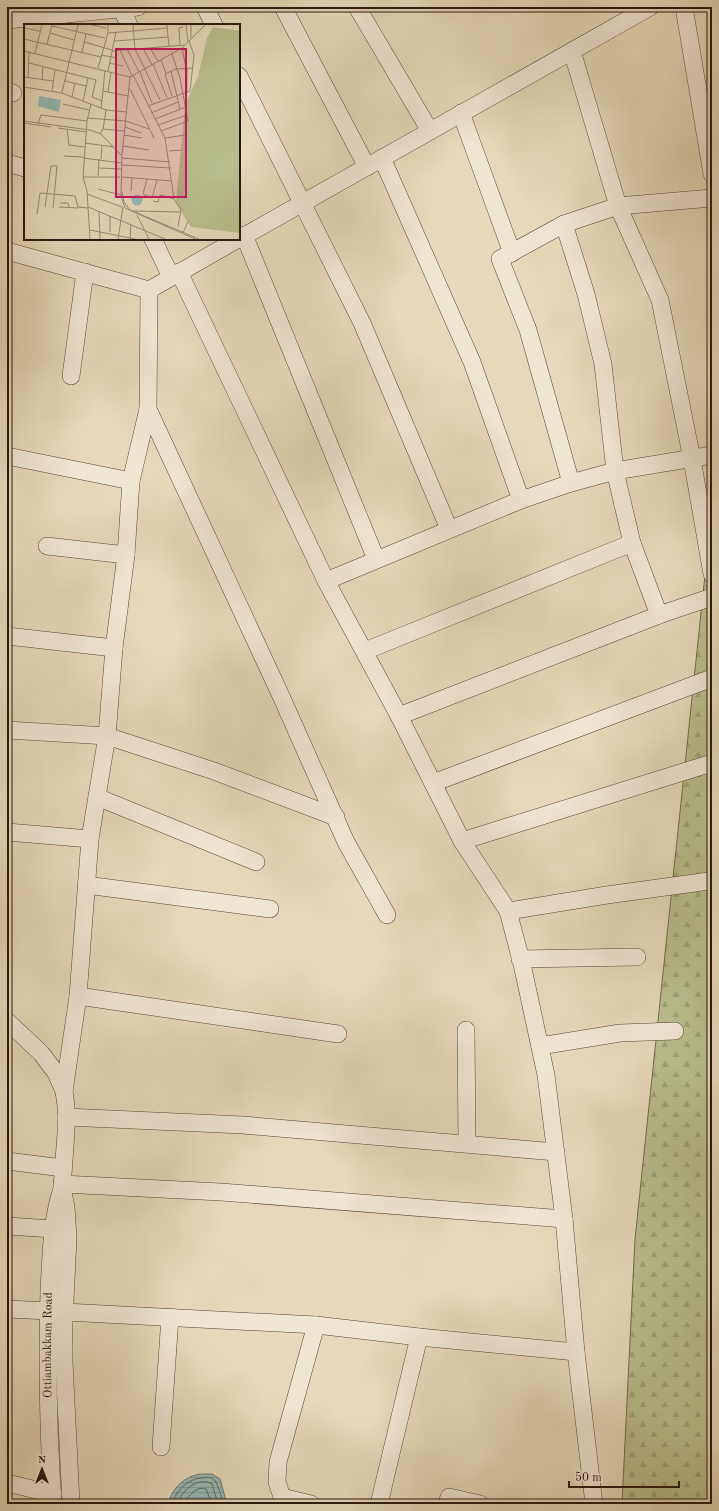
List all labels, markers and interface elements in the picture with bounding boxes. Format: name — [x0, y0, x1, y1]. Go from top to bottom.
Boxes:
inset map — [24, 24, 240, 240]
street label: Ottiambakkam Road — [42, 1292, 55, 1398]
north arrow — [22, 1449, 62, 1489]
text: N — [38, 1455, 47, 1466]
scale bar — [569, 1463, 679, 1489]
text: 50 m — [575, 1471, 602, 1484]

